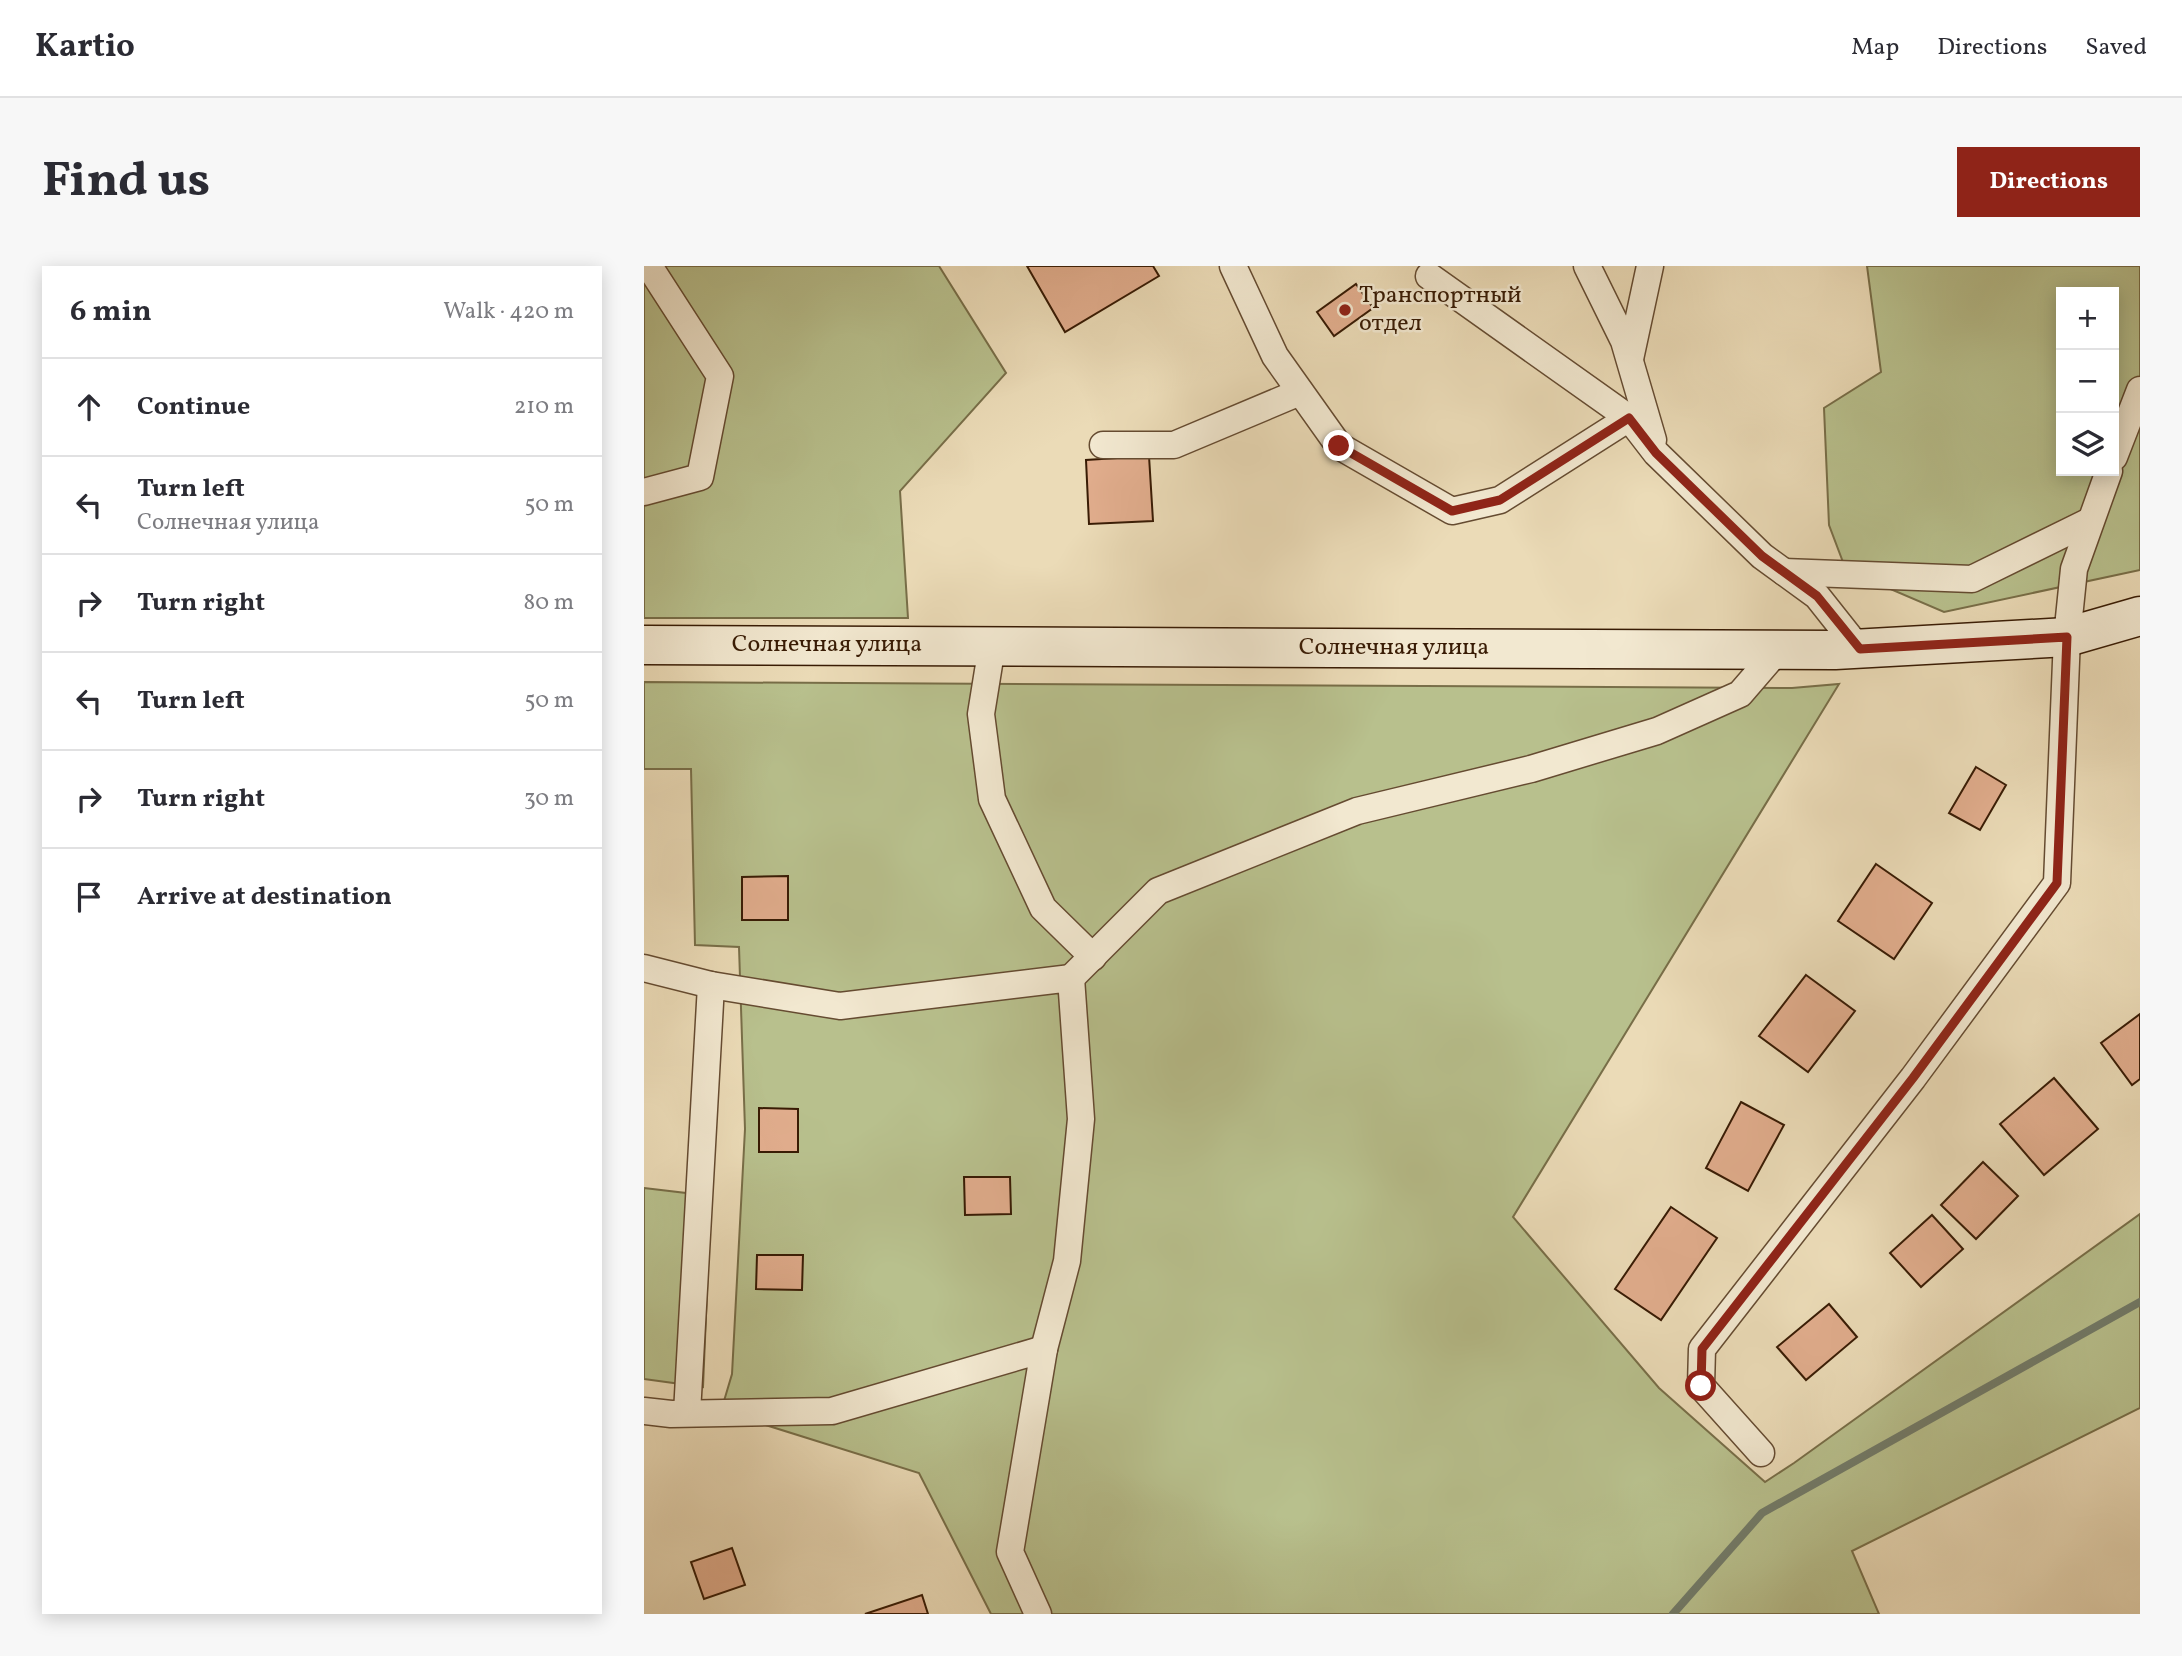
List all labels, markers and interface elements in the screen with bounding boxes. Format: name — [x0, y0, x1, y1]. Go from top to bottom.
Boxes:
text: Kartio — [35, 25, 135, 71]
text: Map — [1851, 31, 1899, 65]
text: Directions — [1937, 31, 2047, 65]
text: Saved — [2085, 31, 2147, 65]
button: Directions — [1957, 147, 2140, 217]
text: Find us — [42, 148, 210, 217]
place label: Транспортный отдел — [1359, 279, 1522, 341]
map controls — [2056, 287, 2119, 476]
button: + — [2056, 287, 2119, 350]
text: 6 min — [70, 291, 152, 333]
text: Walk · 420 m — [443, 296, 574, 328]
marker: Транспортный отдел — [1337, 302, 1353, 318]
button: − — [2056, 350, 2119, 413]
icon: ahead — [70, 388, 108, 426]
text: Continue — [137, 389, 250, 425]
text: 210 m — [514, 391, 574, 423]
button: layers — [2056, 413, 2119, 476]
route end — [1323, 430, 1354, 461]
text: Turn left — [137, 471, 245, 507]
icon: left — [70, 486, 108, 524]
text: 50 m — [525, 489, 574, 521]
text: Солнечная улица — [137, 507, 319, 539]
icon: right — [70, 584, 108, 622]
text: Turn right — [137, 585, 265, 621]
text: 80 m — [524, 587, 574, 619]
street label: Солнечная улица — [732, 628, 922, 662]
street label: Солнечная улица — [1299, 631, 1489, 665]
icon: left — [70, 682, 108, 720]
text: Turn left — [137, 683, 245, 719]
text: 50 m — [525, 685, 574, 717]
icon: right — [70, 780, 108, 818]
text: Turn right — [137, 781, 265, 817]
text: 30 m — [524, 783, 574, 815]
icon: arrive — [70, 878, 108, 916]
text: Arrive at destination — [137, 879, 392, 915]
route start — [1685, 1370, 1716, 1401]

